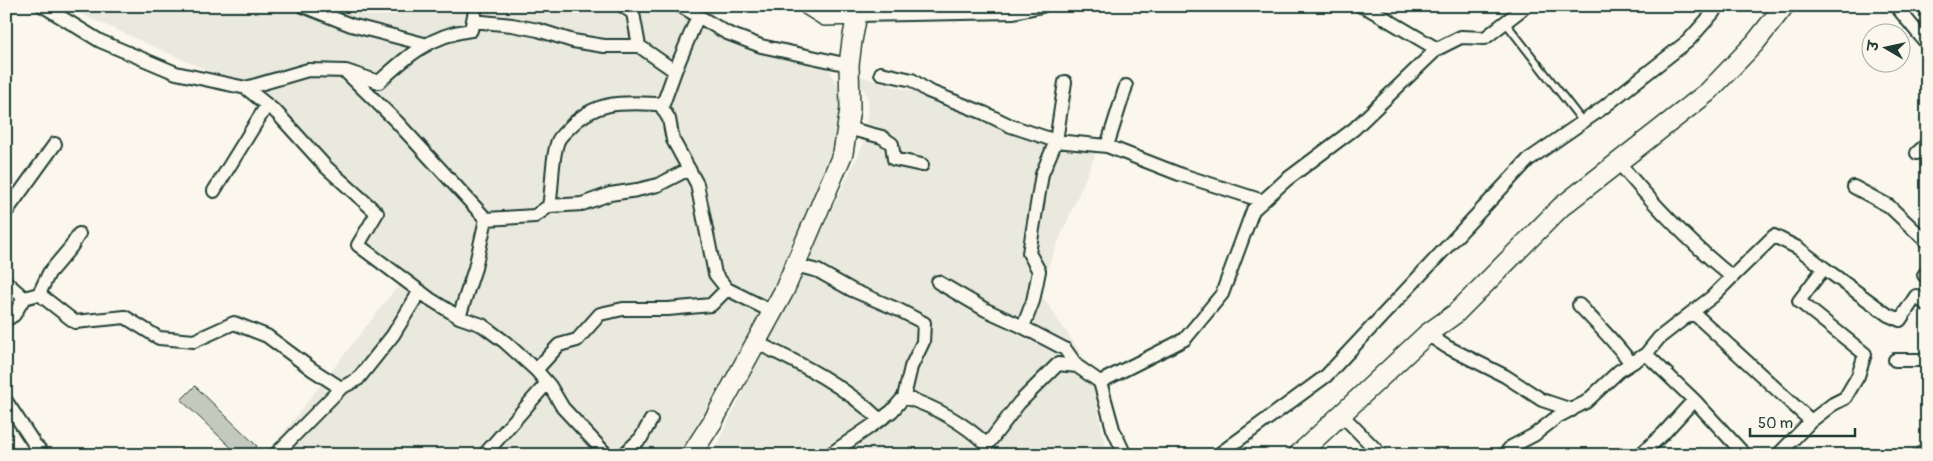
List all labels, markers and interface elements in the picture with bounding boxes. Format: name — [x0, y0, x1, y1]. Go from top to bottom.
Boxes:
north arrow — [1860, 22, 1910, 72]
text: उ — [1864, 38, 1883, 54]
scale bar — [1750, 406, 1856, 438]
text: 50 m — [1758, 414, 1793, 433]

